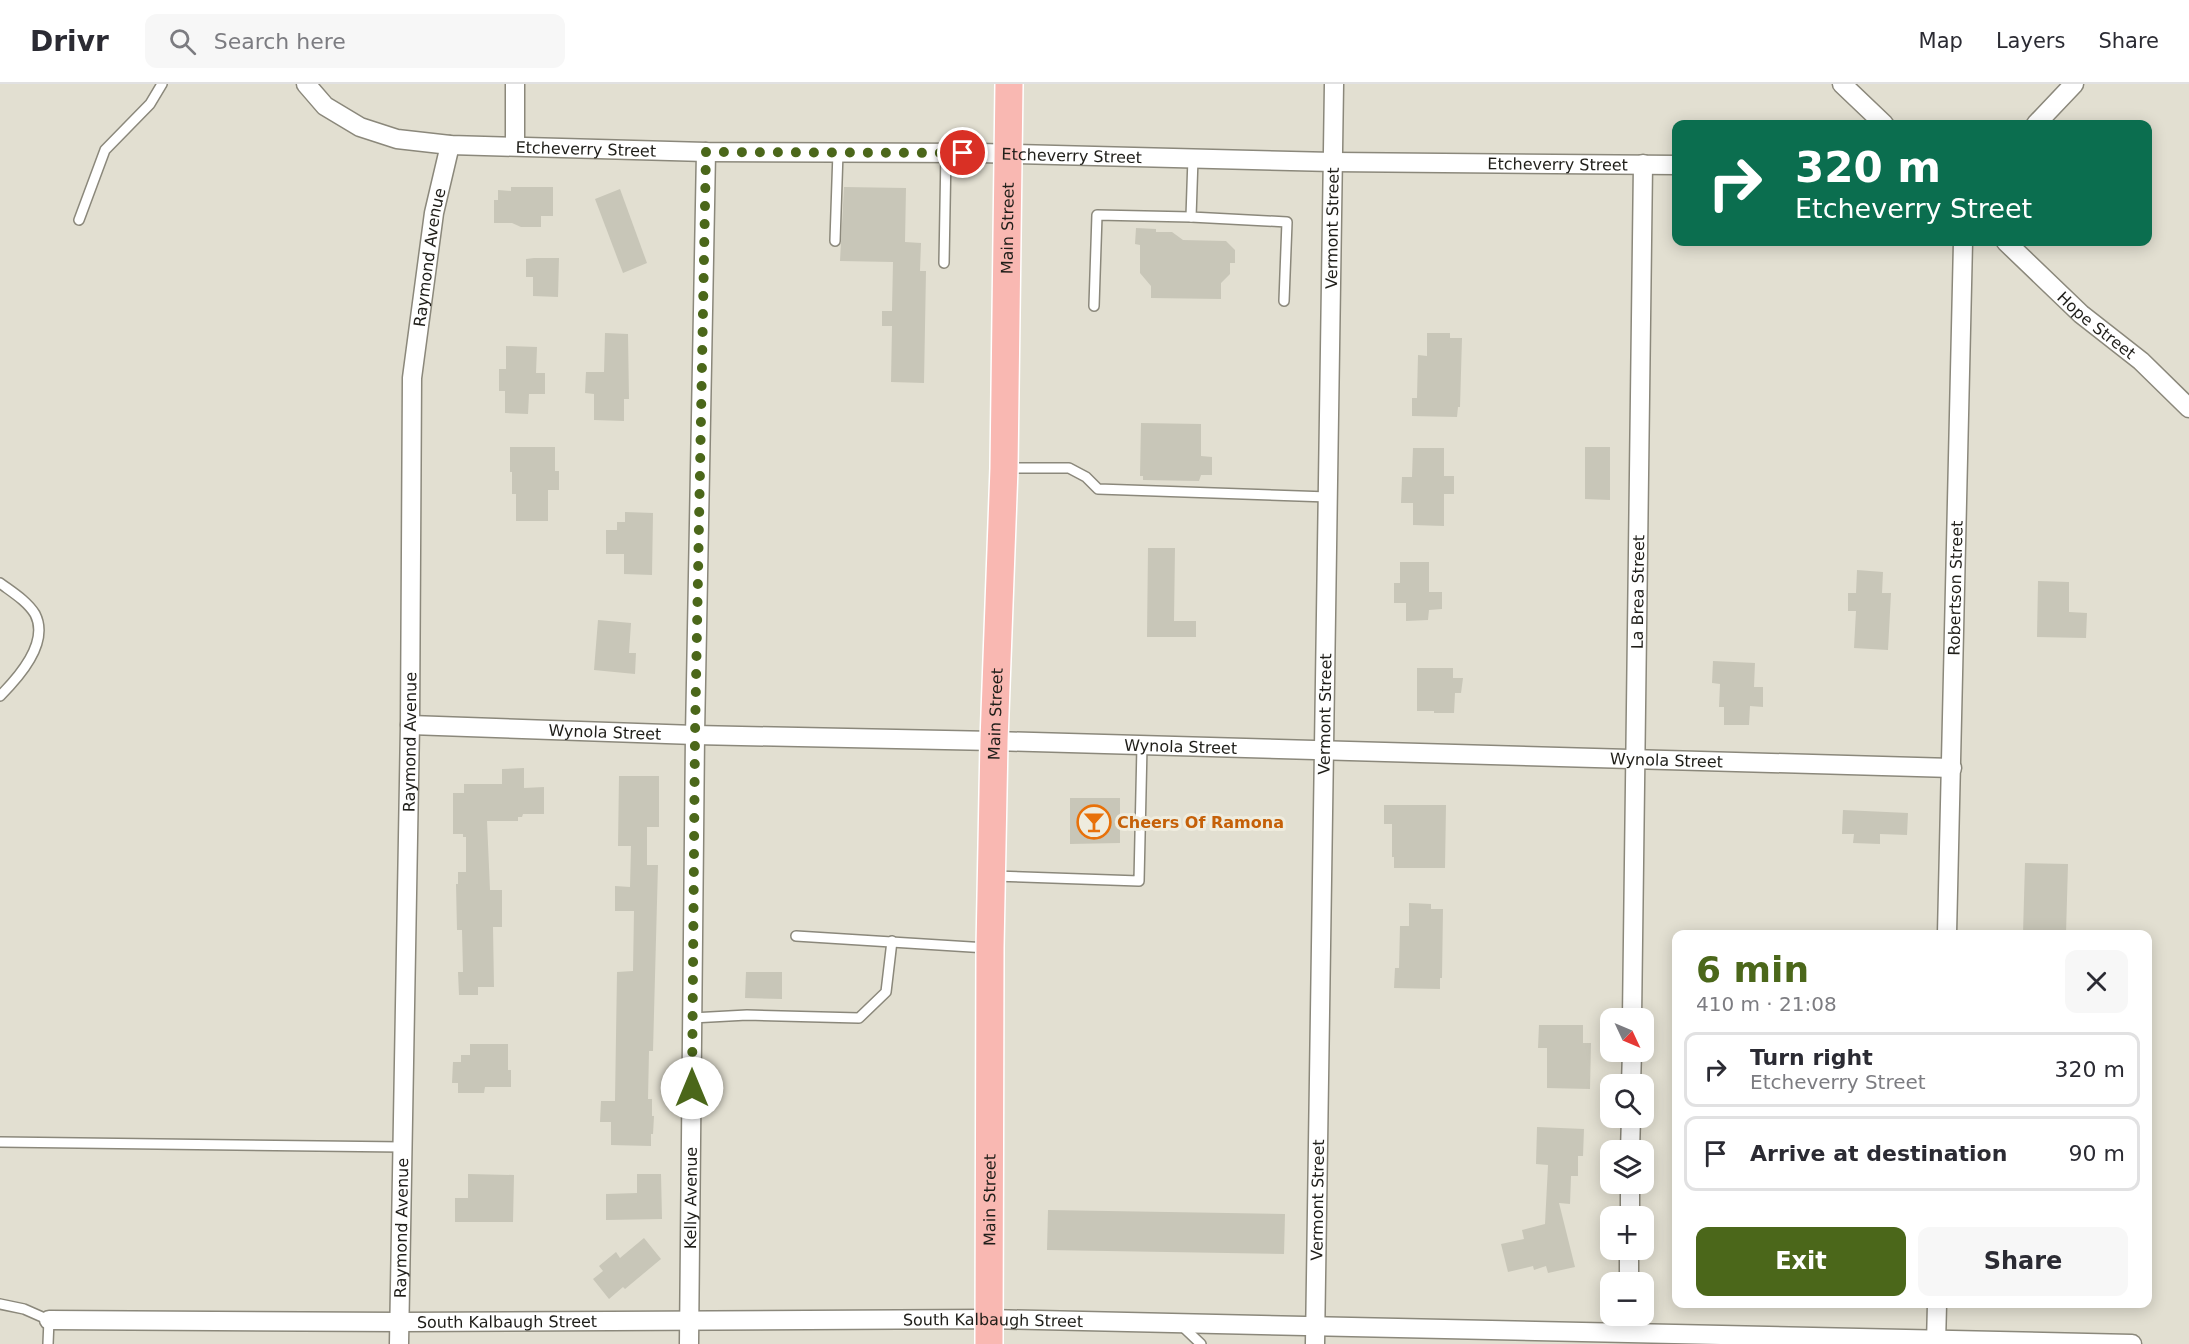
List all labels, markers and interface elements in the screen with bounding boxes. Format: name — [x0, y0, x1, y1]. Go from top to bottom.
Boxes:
search box — [145, 14, 565, 68]
text: Drivr — [30, 25, 109, 58]
icon: search — [166, 25, 199, 58]
text: Search here — [214, 29, 346, 54]
text: Map — [1919, 29, 1963, 53]
text: Layers — [1996, 29, 2065, 53]
text: Share — [2098, 29, 2159, 53]
pin — [937, 127, 988, 178]
icon: arrive — [946, 136, 979, 169]
street label: Etcheverry Street — [515, 137, 656, 160]
text: 320 m — [1795, 143, 1941, 192]
street label: Etcheverry Street — [1001, 144, 1142, 167]
icon: right — [1696, 144, 1774, 222]
street label: Etcheverry Street — [1487, 154, 1628, 174]
street label: Vermont Street — [1321, 167, 1342, 289]
street label: Main Street — [997, 182, 1017, 274]
street label: Raymond Avenue — [409, 186, 449, 328]
text: Etcheverry Street — [1795, 193, 2032, 224]
street label: Hope Street — [2054, 287, 2139, 363]
street label: Robertson Street — [1944, 520, 1966, 656]
street label: La Brea Street — [1627, 535, 1648, 649]
street label: Vermont Street — [1314, 653, 1335, 775]
street label: Main Street — [984, 668, 1006, 760]
street label: Raymond Avenue — [399, 672, 420, 812]
street label: Wynola Street — [548, 720, 662, 743]
street label: Wynola Street — [1124, 735, 1237, 757]
street label: Wynola Street — [1610, 749, 1723, 771]
bar icon: Cheers Of Ramona — [1076, 804, 1112, 840]
place label: Cheers Of Ramona — [1117, 813, 1284, 832]
text: 6 min — [1696, 949, 1809, 990]
button: close — [2065, 950, 2128, 1013]
text: 410 m · 21:08 — [1696, 992, 1837, 1016]
north arrow — [1600, 1008, 1654, 1062]
map controls — [1600, 1008, 1654, 1326]
text: Turn right — [1750, 1045, 1873, 1070]
icon: right — [1699, 1053, 1732, 1086]
position arrow — [660, 1056, 724, 1120]
text: 320 m — [2055, 1057, 2125, 1082]
text: Etcheverry Street — [1750, 1070, 1926, 1094]
button: search — [1600, 1074, 1654, 1128]
icon: arrive — [1699, 1137, 1732, 1170]
street label: Vermont Street — [1307, 1139, 1328, 1261]
button: layers — [1600, 1140, 1654, 1194]
text: Arrive at destination — [1750, 1141, 2007, 1166]
text: 90 m — [2069, 1141, 2125, 1166]
street label: Kelly Avenue — [680, 1147, 700, 1249]
street label: Main Street — [980, 1154, 999, 1246]
street label: Raymond Avenue — [390, 1158, 412, 1298]
button: + — [1600, 1206, 1654, 1260]
button: Exit — [1696, 1227, 1906, 1296]
button: Share — [1918, 1227, 2128, 1296]
button: − — [1600, 1272, 1654, 1326]
street label: South Kalbaugh Street — [903, 1309, 1083, 1331]
street label: South Kalbaugh Street — [417, 1311, 597, 1331]

